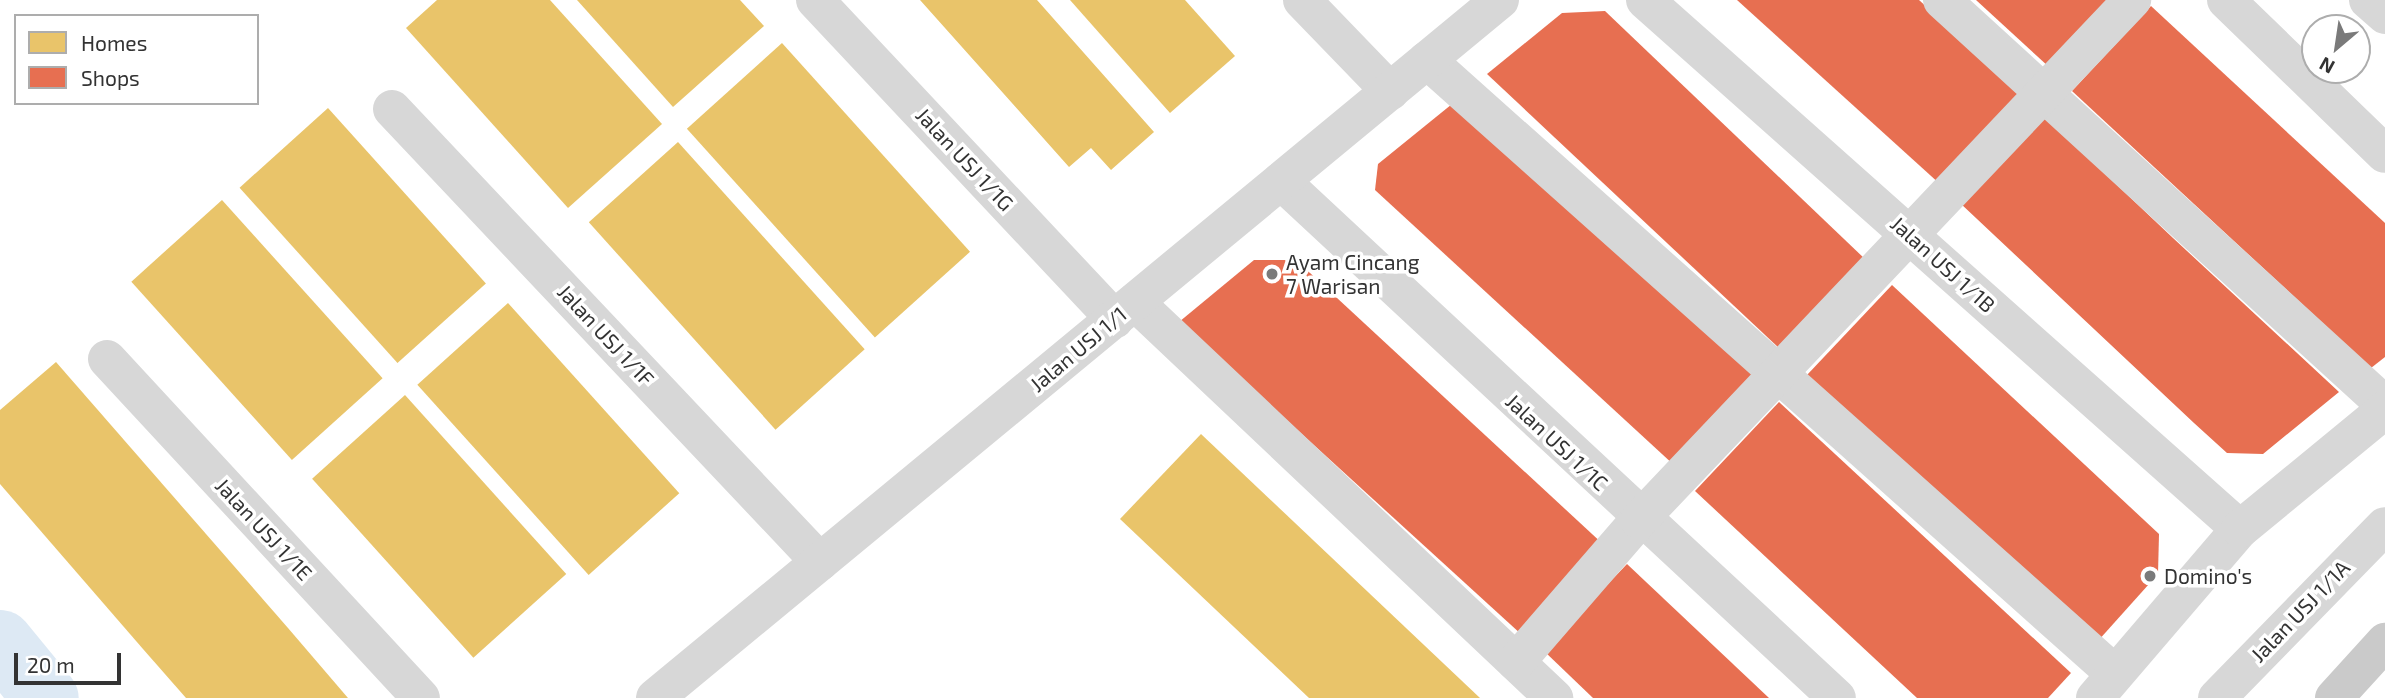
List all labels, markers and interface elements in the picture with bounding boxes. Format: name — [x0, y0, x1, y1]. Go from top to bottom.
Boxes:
legend — [14, 14, 259, 105]
north arrow — [2301, 14, 2371, 84]
text: Homes — [81, 30, 147, 55]
text: N — [2315, 53, 2338, 79]
text: Shops — [81, 65, 140, 90]
street label: Jalan USJ 1/1G — [911, 102, 1019, 216]
street label: Jalan USJ 1/1B — [1886, 211, 2000, 317]
place label: Ayam Cincang 7 Warisan — [1286, 249, 1419, 299]
marker: Ayam Cincang 7 Warisan — [1264, 266, 1280, 282]
street label: Jalan USJ 1/1F — [553, 279, 659, 391]
street label: Jalan USJ 1/1 — [1025, 301, 1131, 397]
street label: Jalan USJ 1/1C — [1501, 388, 1613, 496]
street label: Jalan USJ 1/1E — [210, 473, 318, 585]
street label: Jalan USJ 1/1A — [2245, 555, 2355, 667]
place label: Domino's — [2164, 563, 2252, 589]
marker: Domino's — [2142, 568, 2158, 584]
scale bar — [18, 638, 124, 682]
text: 20 m — [27, 652, 75, 677]

